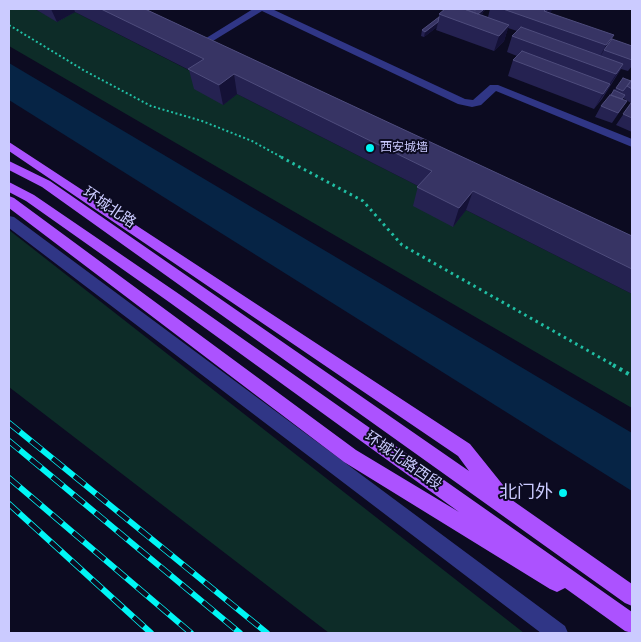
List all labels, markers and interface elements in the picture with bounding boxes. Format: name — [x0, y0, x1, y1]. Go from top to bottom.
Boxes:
place label: 西安城墙 — [380, 141, 428, 155]
marker: 西安城墙 — [364, 142, 376, 154]
street label: 环城北路 — [79, 184, 139, 232]
street label: 环城北路西段 — [361, 428, 445, 494]
place label: 北门外 — [499, 482, 553, 504]
marker: 北门外 — [557, 487, 569, 499]

